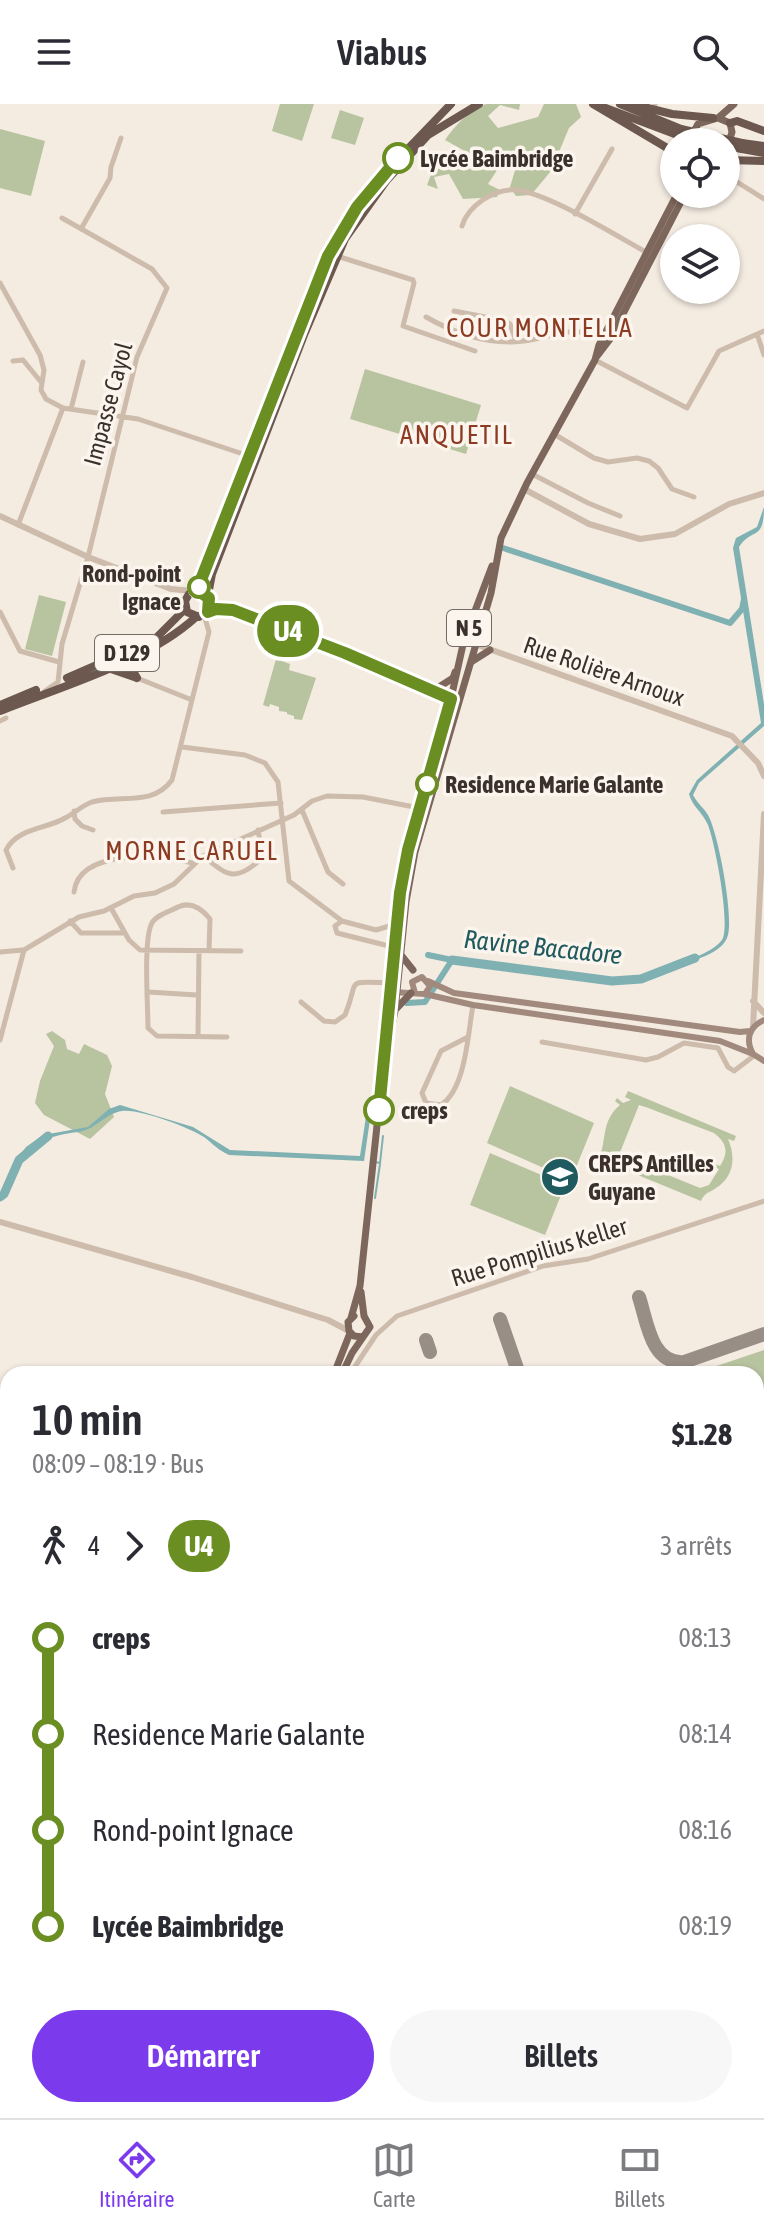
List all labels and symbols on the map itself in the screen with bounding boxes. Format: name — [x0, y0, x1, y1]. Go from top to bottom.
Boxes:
marker: Lycée Baimbridge — [383, 143, 413, 173]
place label: Lycée Baimbridge — [420, 145, 574, 172]
district label: COUR MONTELLA — [446, 313, 634, 343]
street label: Impasse Cayol — [79, 339, 138, 468]
district label: ANQUETIL — [400, 420, 514, 450]
place label: Rond-point Ignace — [82, 560, 181, 615]
marker: Rond-point Ignace — [188, 576, 210, 598]
line badge: U4 — [252, 605, 324, 657]
road number: N 5 — [447, 610, 491, 646]
street label: Rue Rolière Arnoux — [520, 631, 688, 711]
road number: D 129 — [95, 635, 159, 671]
place label: Residence Marie Galante — [445, 771, 664, 798]
marker: Residence Marie Galante — [416, 773, 438, 795]
district label: MORNE CARUEL — [105, 836, 279, 866]
water label: Ravine Bacadore — [462, 924, 624, 970]
marker: creps — [364, 1095, 394, 1125]
place label: creps — [401, 1097, 448, 1124]
place label: CREPS Antilles Guyane — [588, 1150, 714, 1205]
school or university icon: CREPS Antilles Guyane — [539, 1156, 581, 1198]
street label: Rue Pompilius Keller — [448, 1212, 631, 1292]

